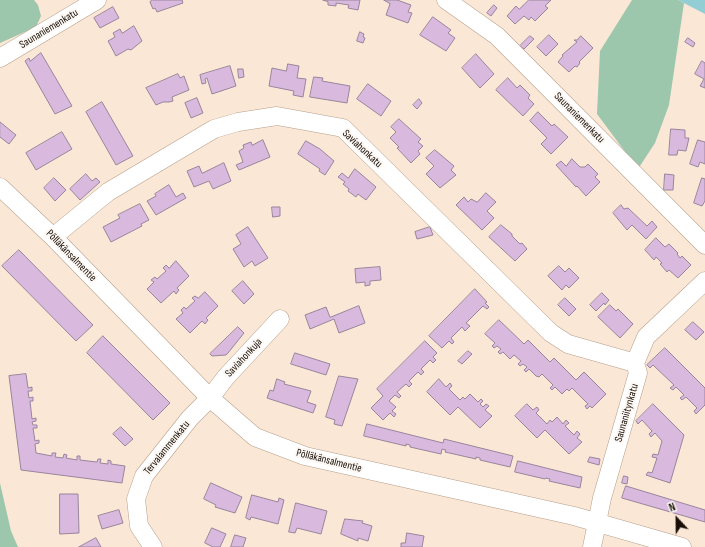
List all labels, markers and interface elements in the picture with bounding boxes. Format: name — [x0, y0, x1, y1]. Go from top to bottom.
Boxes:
street label: Saunaniemenkatu — [17, 6, 81, 52]
street label: Saunaniemenkatu — [551, 90, 607, 146]
street label: Saviahonkatu — [339, 127, 385, 171]
street label: Pölläkänsalmentie — [43, 227, 99, 285]
street label: Saviahonkuja — [223, 336, 265, 380]
street label: Saunaniitynkatu — [612, 382, 642, 444]
street label: Tervalammenkatu — [141, 418, 193, 478]
street label: Pölläkänsalmentie — [295, 446, 363, 476]
north arrow — [657, 499, 697, 539]
text: N — [667, 500, 677, 515]

